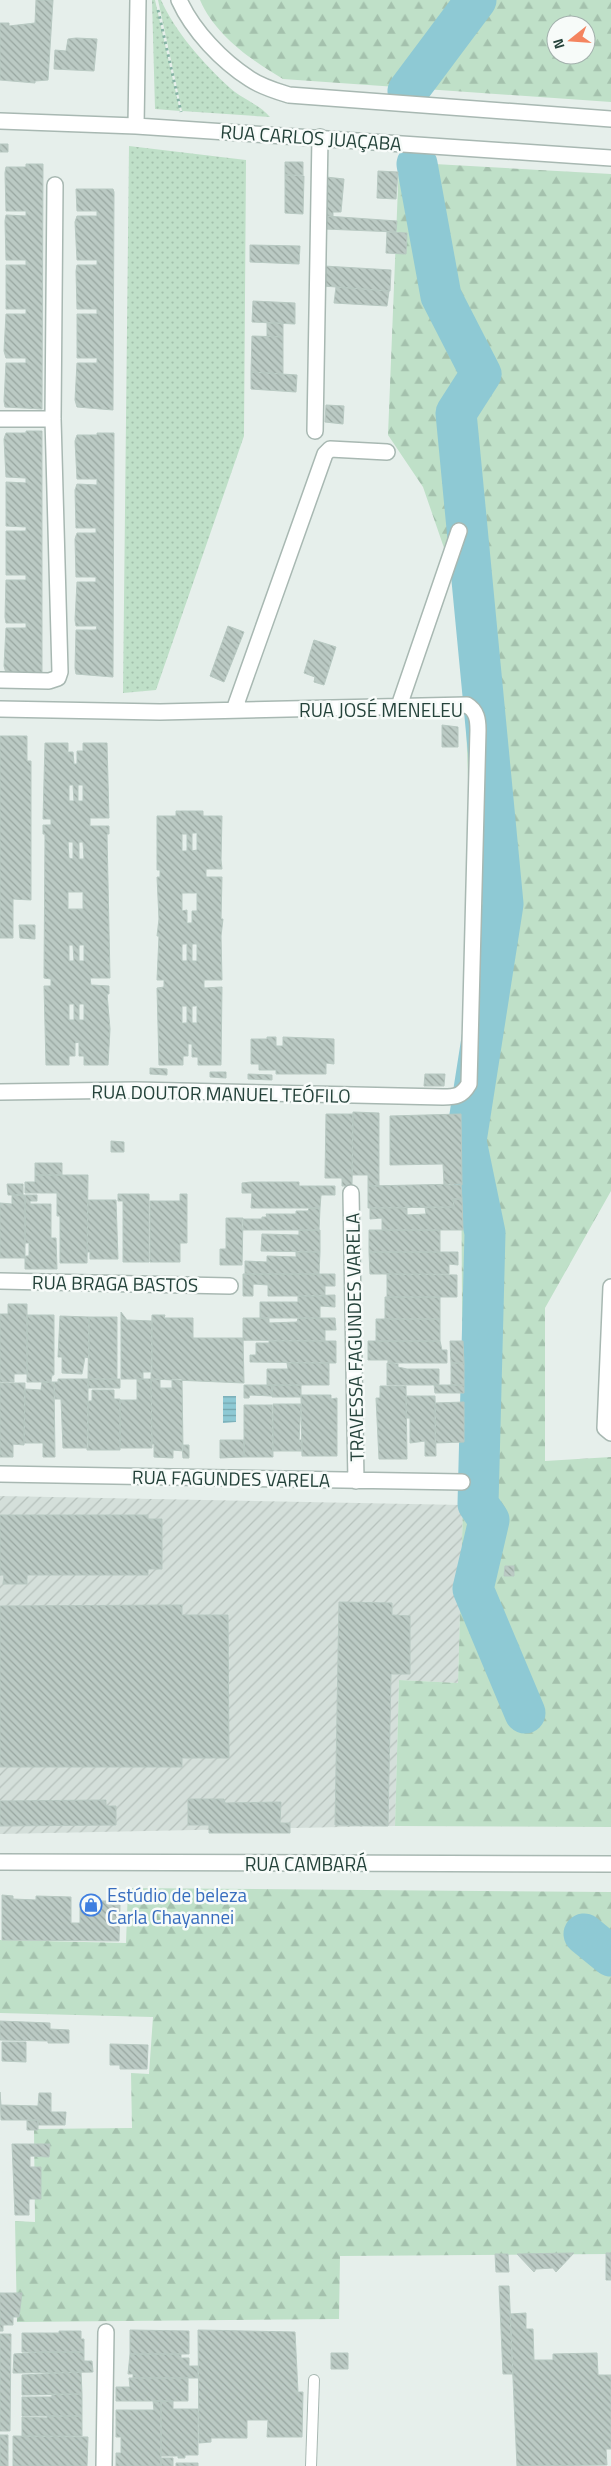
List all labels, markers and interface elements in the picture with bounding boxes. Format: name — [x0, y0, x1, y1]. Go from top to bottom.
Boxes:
north arrow — [546, 15, 596, 65]
text: N — [547, 36, 570, 52]
street label: RUA CARLOS JUAÇABA — [219, 116, 403, 158]
street label: RUA JOSÉ MENELEU — [299, 695, 463, 724]
street label: RUA DOUTOR MANUEL TEÓFILO — [91, 1076, 351, 1110]
street label: TRAVESSA FAGUNDES VARELA — [337, 1212, 371, 1462]
street label: RUA BRAGA BASTOS — [32, 1267, 198, 1299]
street label: RUA FAGUNDES VARELA — [132, 1462, 330, 1494]
street label: RUA CAMBARÁ — [245, 1849, 367, 1878]
place label: Estúdio de beleza Carla Chayannei — [107, 1880, 248, 1931]
shop icon: Estúdio de beleza Carla Chayannei — [79, 1893, 103, 1917]

